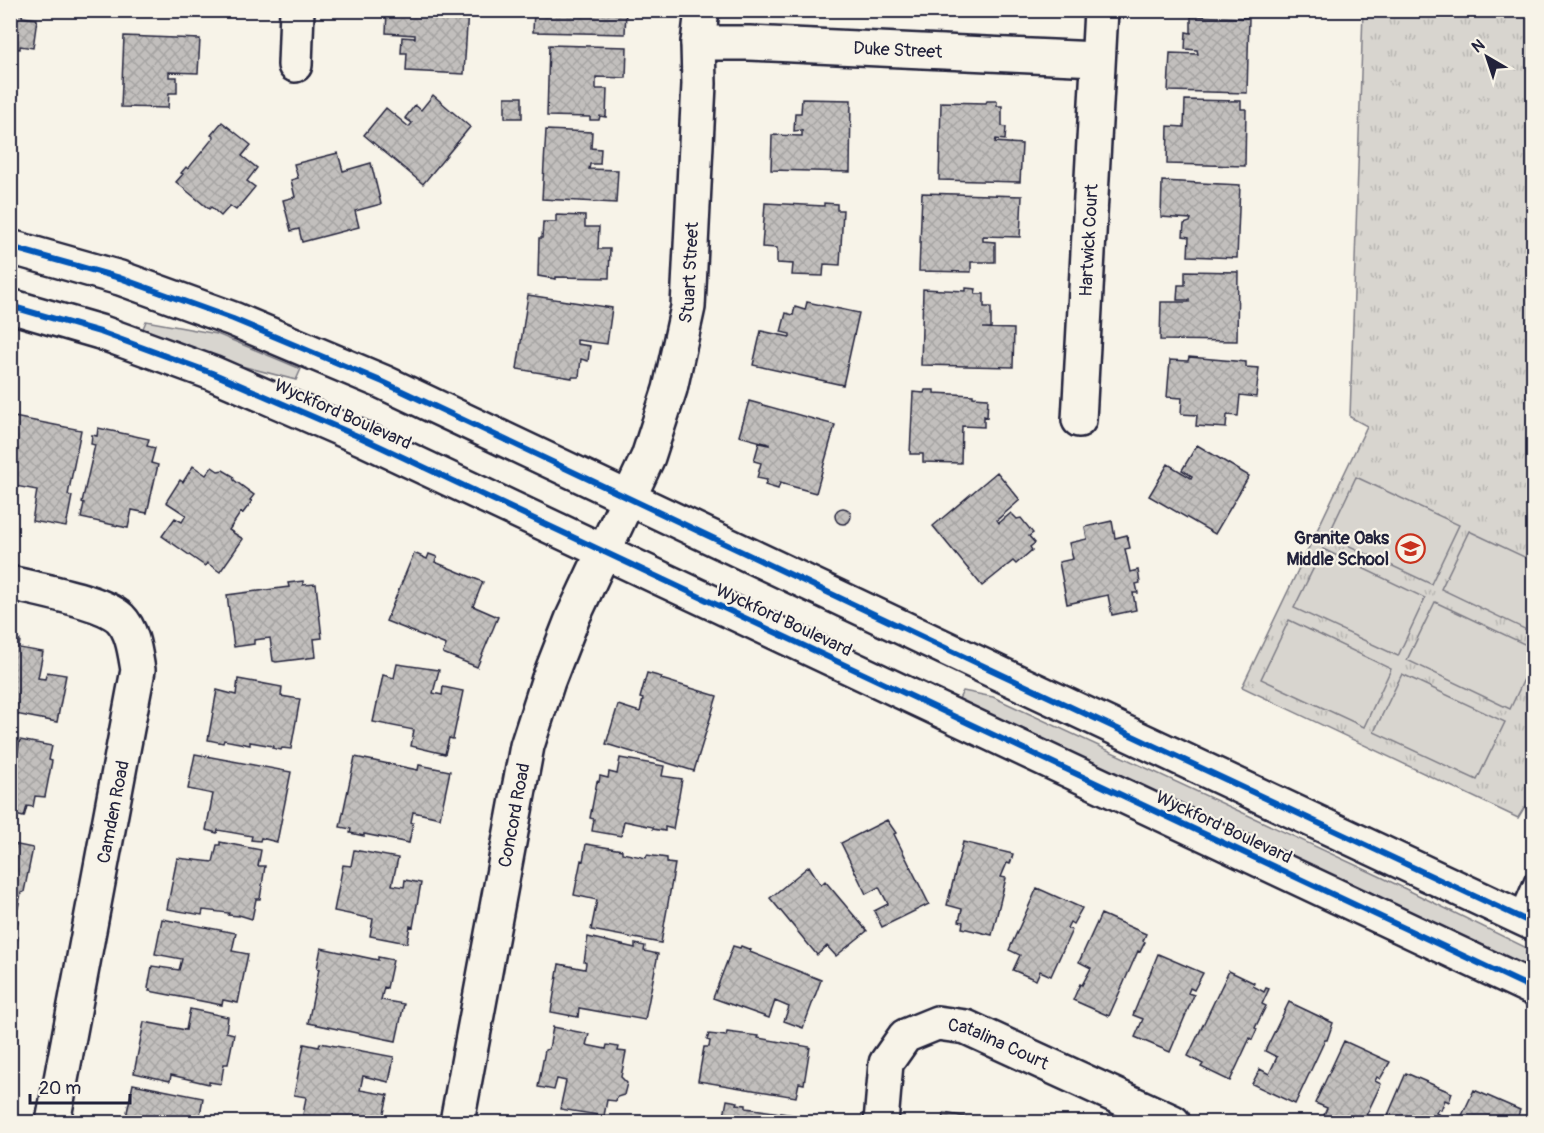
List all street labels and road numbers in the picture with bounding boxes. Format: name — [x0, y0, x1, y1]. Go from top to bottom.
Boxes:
street label: Duke Street — [853, 37, 944, 64]
street label: Hartwick Court — [1075, 183, 1104, 297]
street label: Stuart Street — [674, 221, 704, 326]
street label: Wyckford Boulevard — [271, 374, 415, 455]
street label: Wyckford Boulevard — [712, 579, 856, 662]
street label: Camden Road — [92, 759, 135, 866]
street label: Concord Road — [494, 761, 536, 869]
street label: Wyckford Boulevard — [1152, 786, 1296, 869]
street label: Catalina Court — [947, 1014, 1053, 1076]

